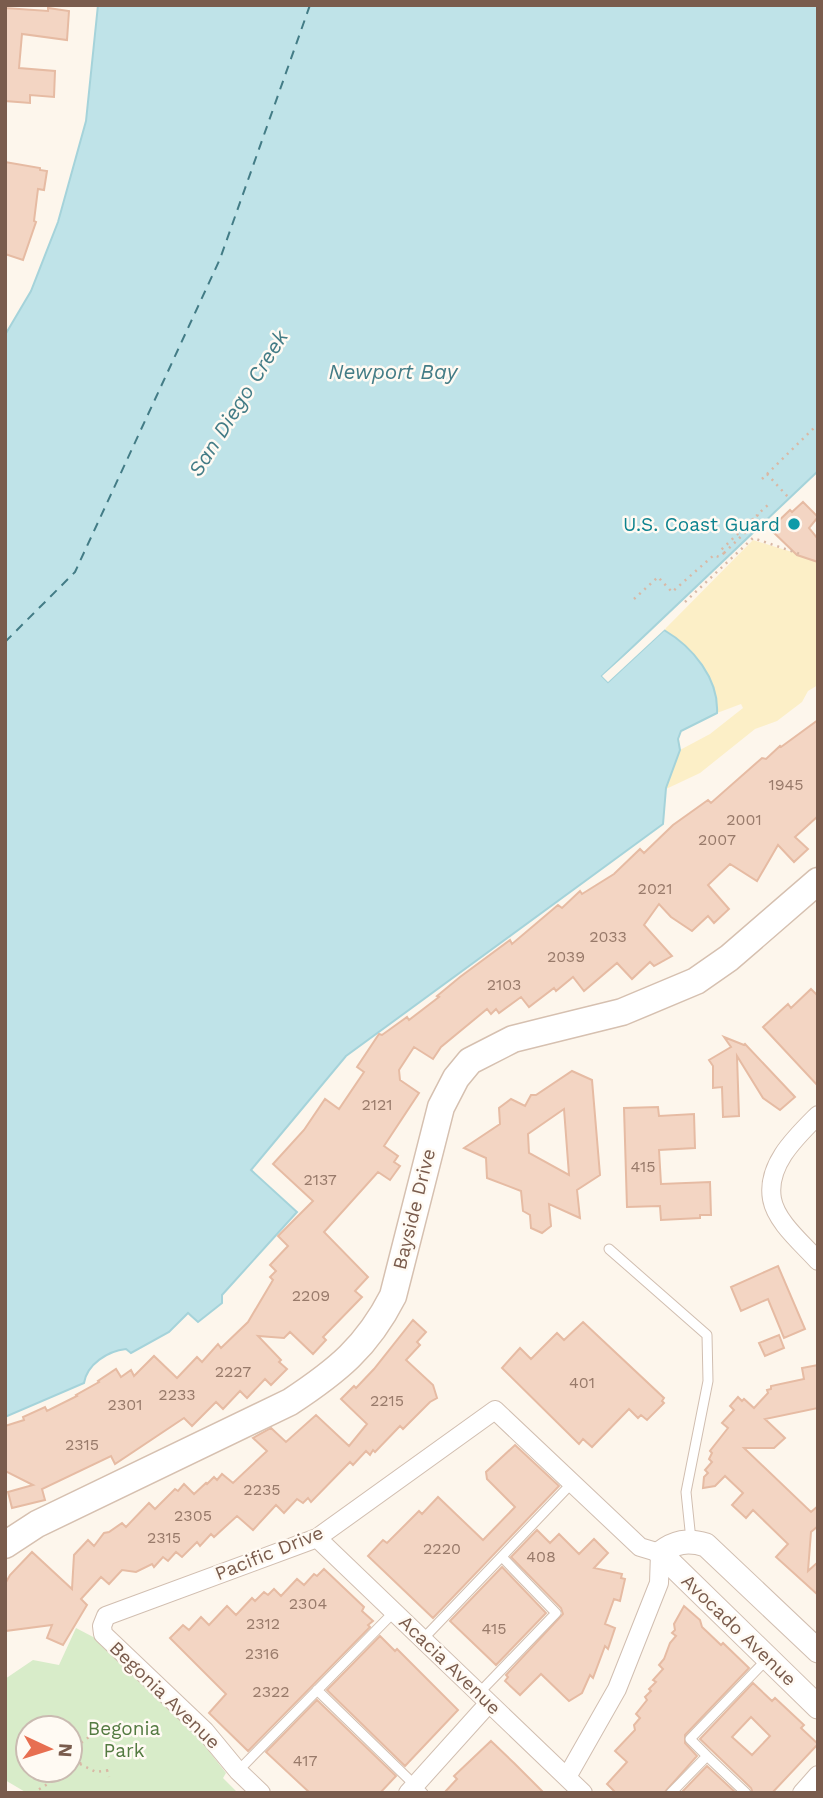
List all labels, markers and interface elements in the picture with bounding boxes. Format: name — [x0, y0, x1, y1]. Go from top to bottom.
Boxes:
water label: San Diego Creek — [183, 325, 293, 481]
water label: Newport Bay — [329, 359, 459, 384]
place label: U.S. Coast Guard — [623, 513, 780, 536]
marker: U.S. Coast Guard — [786, 516, 802, 532]
house number: 1945 — [768, 775, 804, 794]
house number: 2001 — [726, 810, 762, 829]
house number: 2007 — [698, 830, 736, 849]
house number: 2021 — [638, 879, 672, 898]
house number: 2033 — [589, 927, 627, 946]
house number: 2039 — [547, 947, 585, 966]
house number: 2103 — [487, 975, 521, 994]
house number: 2121 — [361, 1095, 393, 1114]
street label: Bayside Drive — [388, 1146, 440, 1272]
house number: 415 — [630, 1157, 656, 1176]
house number: 2137 — [303, 1170, 337, 1189]
house number: 2209 — [292, 1286, 330, 1305]
house number: 2227 — [215, 1362, 251, 1381]
house number: 401 — [569, 1373, 595, 1392]
house number: 2233 — [158, 1385, 196, 1404]
house number: 2215 — [370, 1391, 404, 1410]
house number: 2301 — [108, 1395, 142, 1414]
house number: 2315 — [65, 1435, 99, 1454]
house number: 2235 — [243, 1480, 281, 1499]
house number: 2305 — [174, 1506, 212, 1525]
street label: Pacific Drive — [211, 1521, 327, 1585]
house number: 2315 — [147, 1528, 181, 1547]
house number: 2220 — [423, 1539, 461, 1558]
house number: 408 — [526, 1547, 556, 1566]
street label: Avocado Avenue — [677, 1569, 801, 1691]
house number: 2304 — [289, 1594, 327, 1613]
street label: Acacia Avenue — [394, 1611, 506, 1719]
house number: 2312 — [246, 1614, 280, 1633]
house number: 415 — [481, 1619, 507, 1638]
street label: Begonia Avenue — [105, 1636, 225, 1754]
house number: 2316 — [245, 1644, 279, 1663]
house number: 2322 — [252, 1682, 290, 1701]
north arrow — [14, 1714, 84, 1784]
park label: Begonia Park — [88, 1717, 160, 1762]
text: N — [53, 1742, 77, 1758]
house number: 417 — [293, 1751, 317, 1770]

